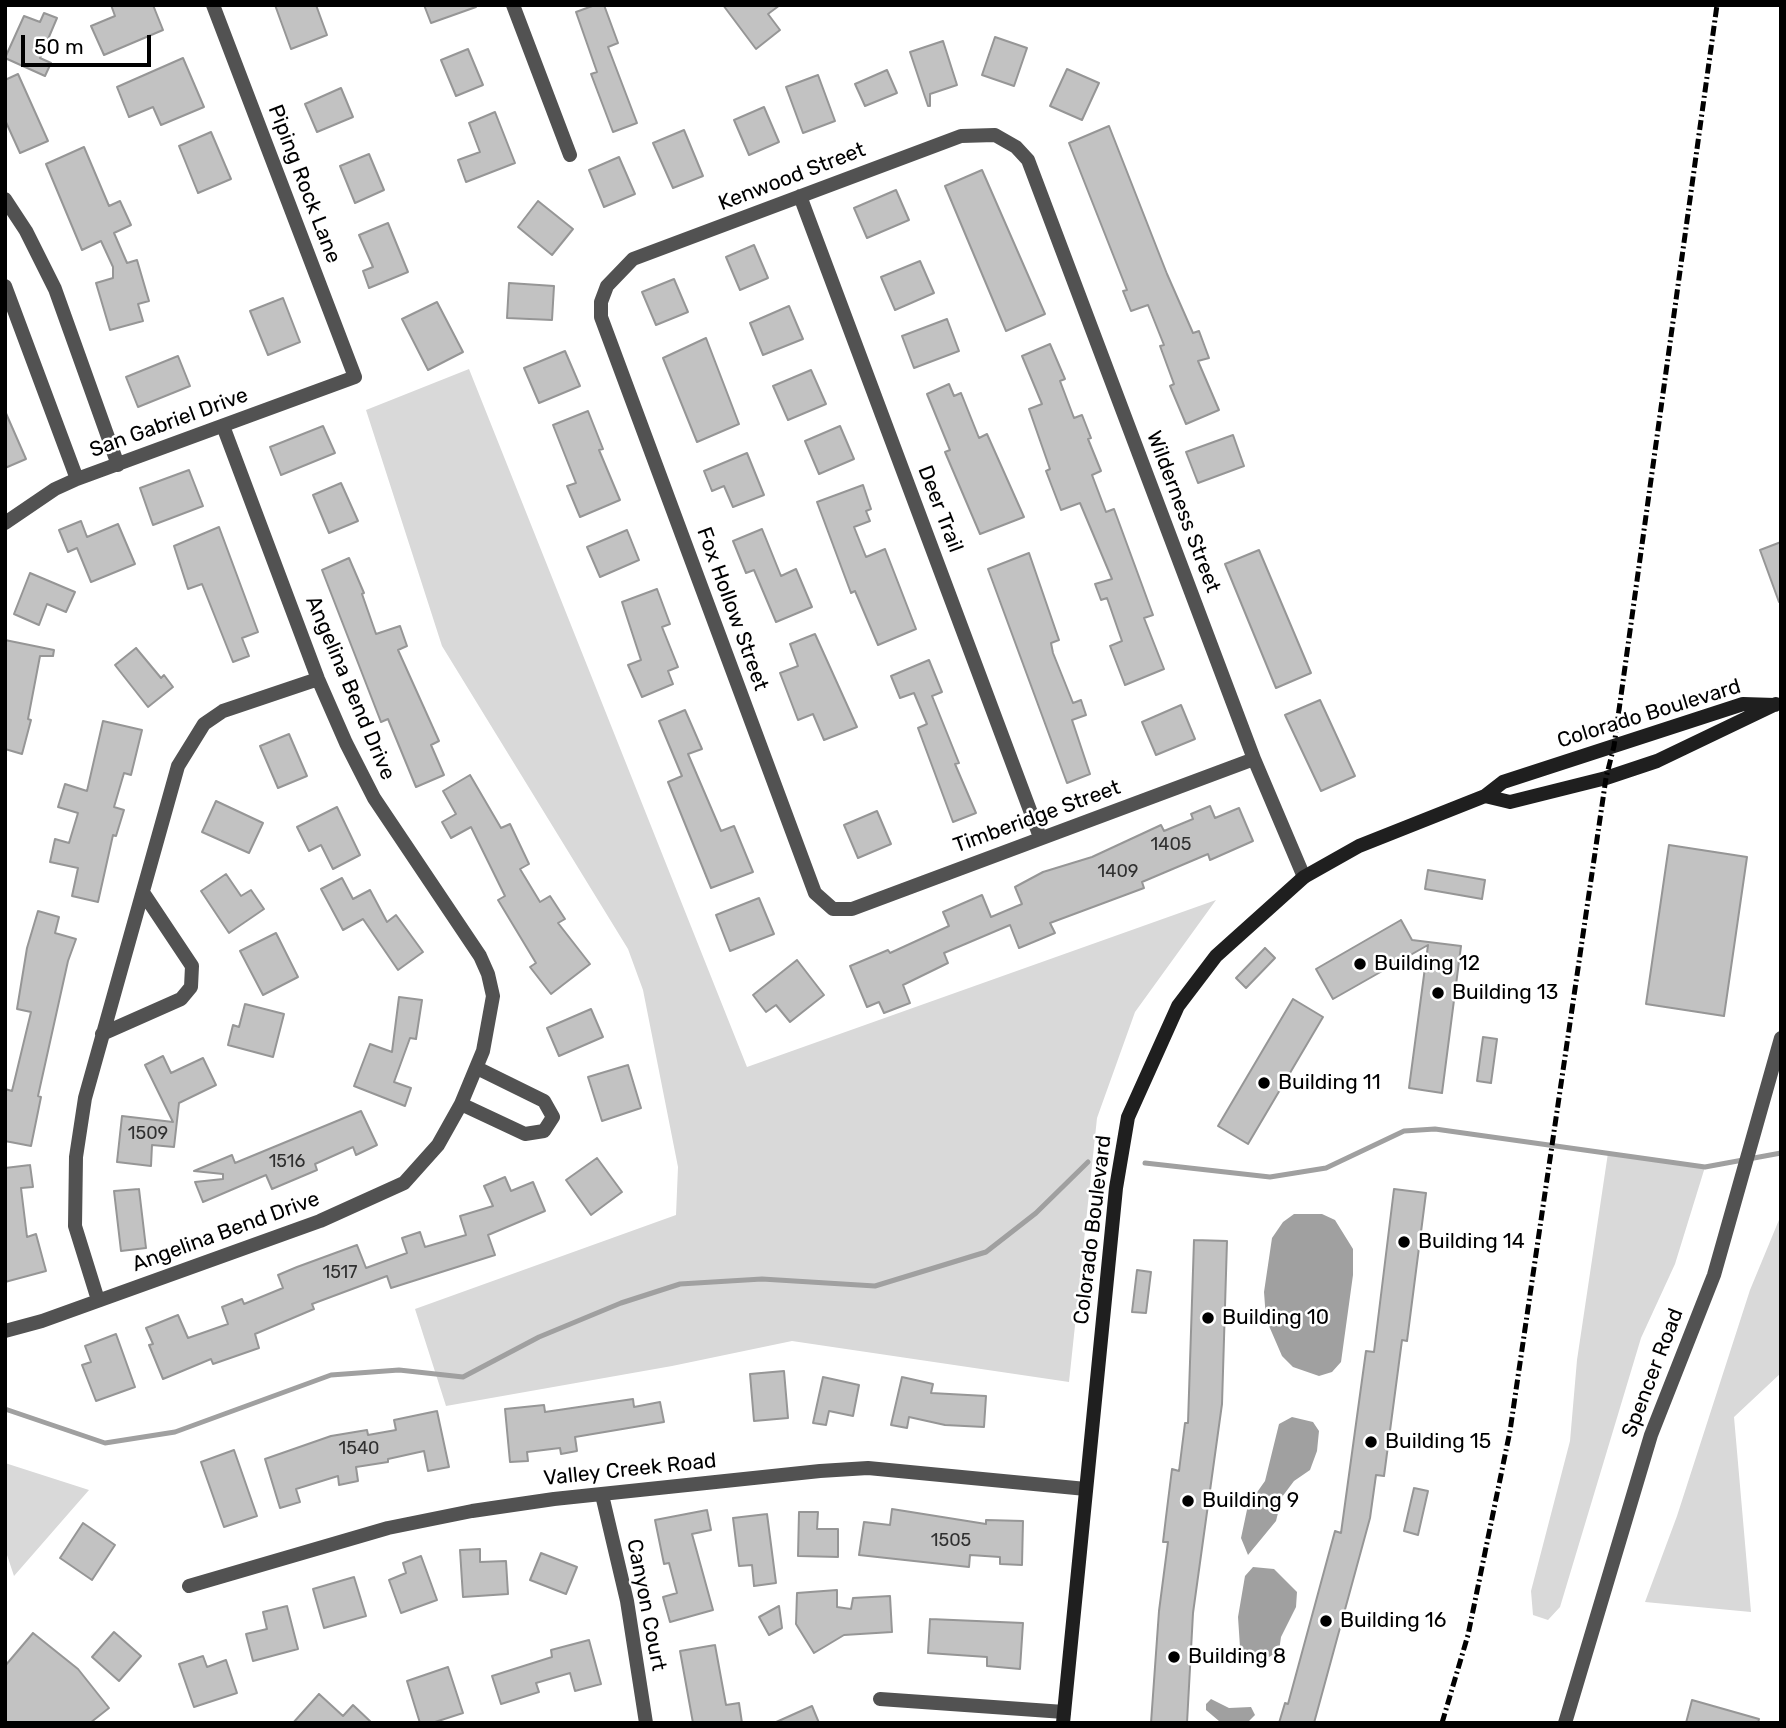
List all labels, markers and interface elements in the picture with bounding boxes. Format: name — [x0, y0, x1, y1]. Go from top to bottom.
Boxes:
scale bar — [24, 21, 154, 65]
text: 50 m — [34, 34, 84, 59]
street label: Piping Rock Lane — [262, 101, 346, 267]
street label: Kenwood Street — [715, 137, 869, 217]
street label: San Gabriel Drive — [86, 383, 252, 463]
street label: Wilderness Street — [1141, 428, 1225, 596]
street label: Deer Trail — [912, 462, 968, 556]
street label: Fox Hollow Street — [691, 524, 773, 694]
street label: Angelina Bend Drive — [300, 592, 400, 784]
street label: Colorado Boulevard — [1554, 674, 1744, 754]
street label: Timberidge Street — [950, 775, 1124, 859]
house number: 1405 — [1150, 834, 1192, 856]
house number: 1409 — [1098, 861, 1138, 883]
place label: Building 12 — [1374, 951, 1480, 977]
marker: Building 12 — [1352, 956, 1368, 972]
place label: Building 13 — [1452, 980, 1558, 1006]
marker: Building 13 — [1430, 985, 1446, 1001]
place label: Building 11 — [1278, 1070, 1381, 1096]
marker: Building 11 — [1256, 1075, 1272, 1091]
house number: 1509 — [128, 1123, 168, 1145]
street label: Colorado Boulevard — [1069, 1134, 1117, 1326]
house number: 1516 — [269, 1151, 305, 1173]
street label: Angelina Bend Drive — [129, 1186, 323, 1278]
place label: Building 14 — [1418, 1229, 1525, 1255]
marker: Building 14 — [1396, 1234, 1412, 1250]
house number: 1517 — [322, 1262, 358, 1284]
place label: Building 10 — [1222, 1305, 1329, 1331]
street label: Spencer Road — [1617, 1305, 1689, 1441]
marker: Building 10 — [1200, 1310, 1216, 1326]
place label: Building 15 — [1385, 1429, 1491, 1455]
marker: Building 15 — [1363, 1434, 1379, 1450]
house number: 1540 — [338, 1438, 380, 1460]
street label: Valley Creek Road — [542, 1448, 718, 1492]
place label: Building 9 — [1202, 1488, 1299, 1514]
marker: Building 9 — [1180, 1493, 1196, 1509]
house number: 1505 — [931, 1530, 971, 1552]
street label: Canyon Court — [621, 1537, 671, 1673]
place label: Building 16 — [1340, 1608, 1446, 1634]
marker: Building 16 — [1318, 1613, 1334, 1629]
place label: Building 8 — [1188, 1644, 1286, 1670]
marker: Building 8 — [1166, 1649, 1182, 1665]

